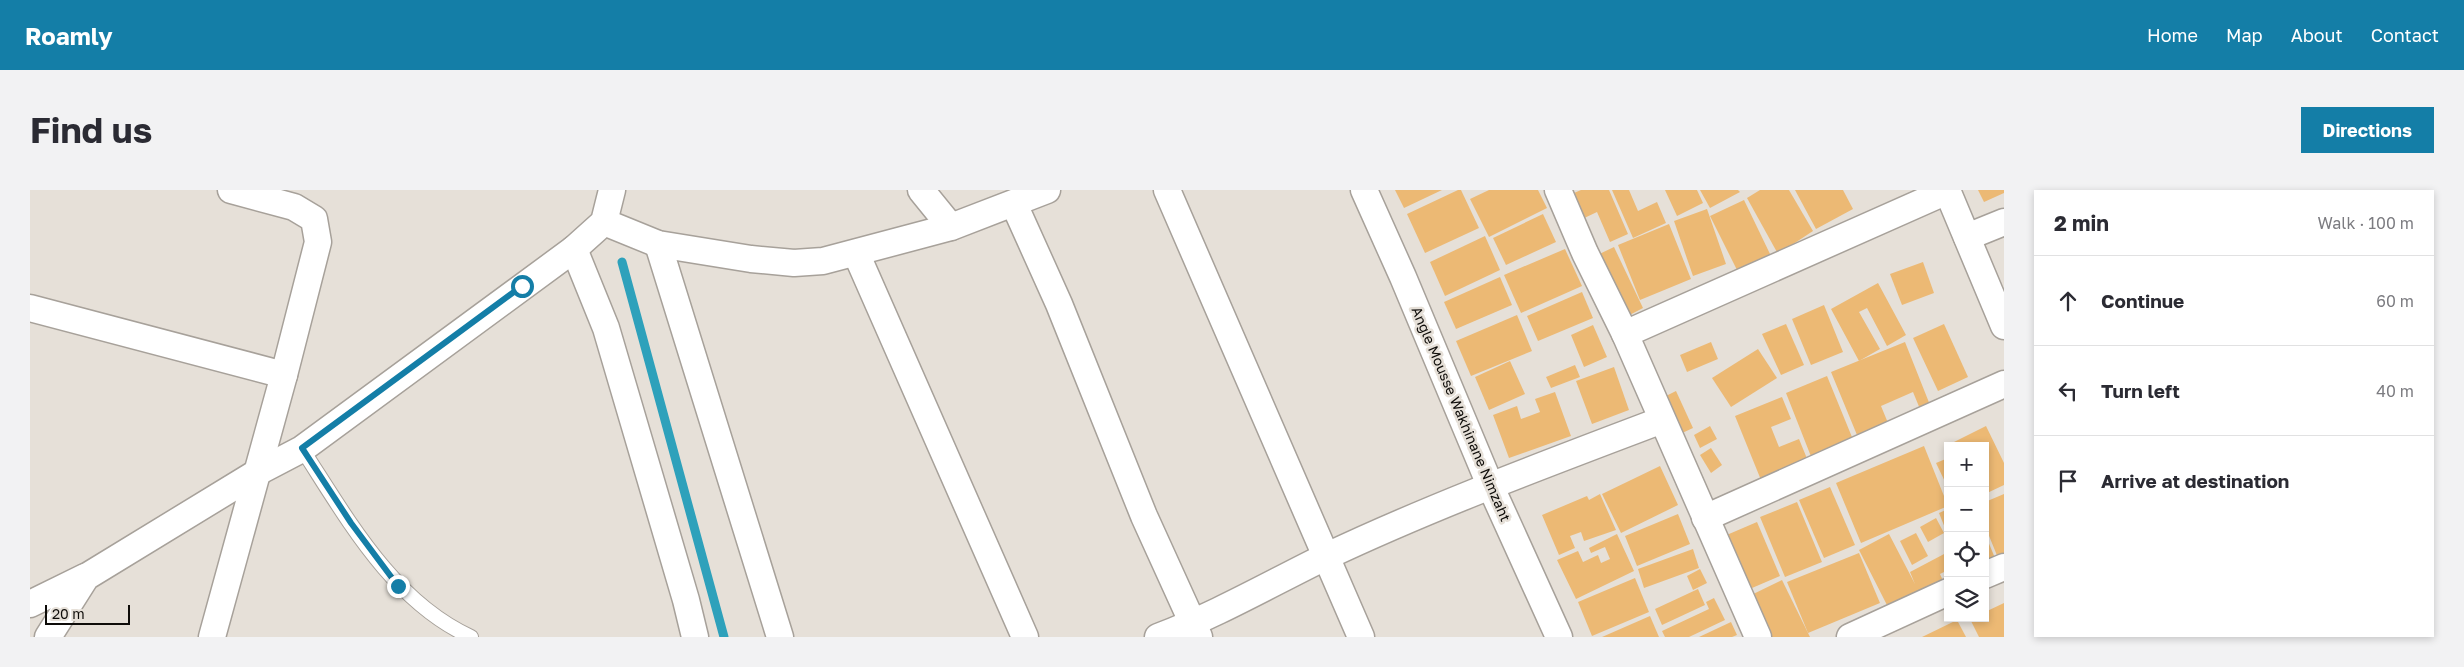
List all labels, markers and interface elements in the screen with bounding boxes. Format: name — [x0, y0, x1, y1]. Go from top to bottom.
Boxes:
text: Roamly — [25, 21, 113, 50]
text: Home — [2147, 24, 2198, 46]
text: Map — [2226, 24, 2263, 46]
text: About — [2291, 24, 2343, 46]
text: Contact — [2371, 24, 2439, 46]
button: Directions — [2301, 107, 2434, 153]
text: Find us — [30, 109, 152, 151]
text: 2 min — [2054, 210, 2109, 236]
text: Walk · 100 m — [2318, 213, 2414, 233]
route start — [511, 275, 534, 298]
icon: ahead — [2054, 287, 2082, 315]
text: Continue — [2101, 289, 2184, 312]
text: 60 m — [2376, 291, 2414, 311]
street label: Angle Mousse Wakhinane Nimzaht — [1408, 304, 1515, 524]
icon: left — [2054, 377, 2082, 405]
text: Turn left — [2101, 379, 2180, 402]
text: 40 m — [2376, 381, 2414, 401]
map controls — [1944, 442, 1989, 622]
button: + — [1944, 442, 1989, 487]
icon: arrive — [2054, 467, 2082, 495]
text: Arrive at destination — [2101, 469, 2289, 492]
button: − — [1944, 487, 1989, 532]
button: locate — [1944, 532, 1989, 577]
route end — [387, 575, 410, 598]
button: layers — [1944, 577, 1989, 622]
scale bar — [45, 602, 130, 625]
text: 20 m — [52, 605, 85, 622]

